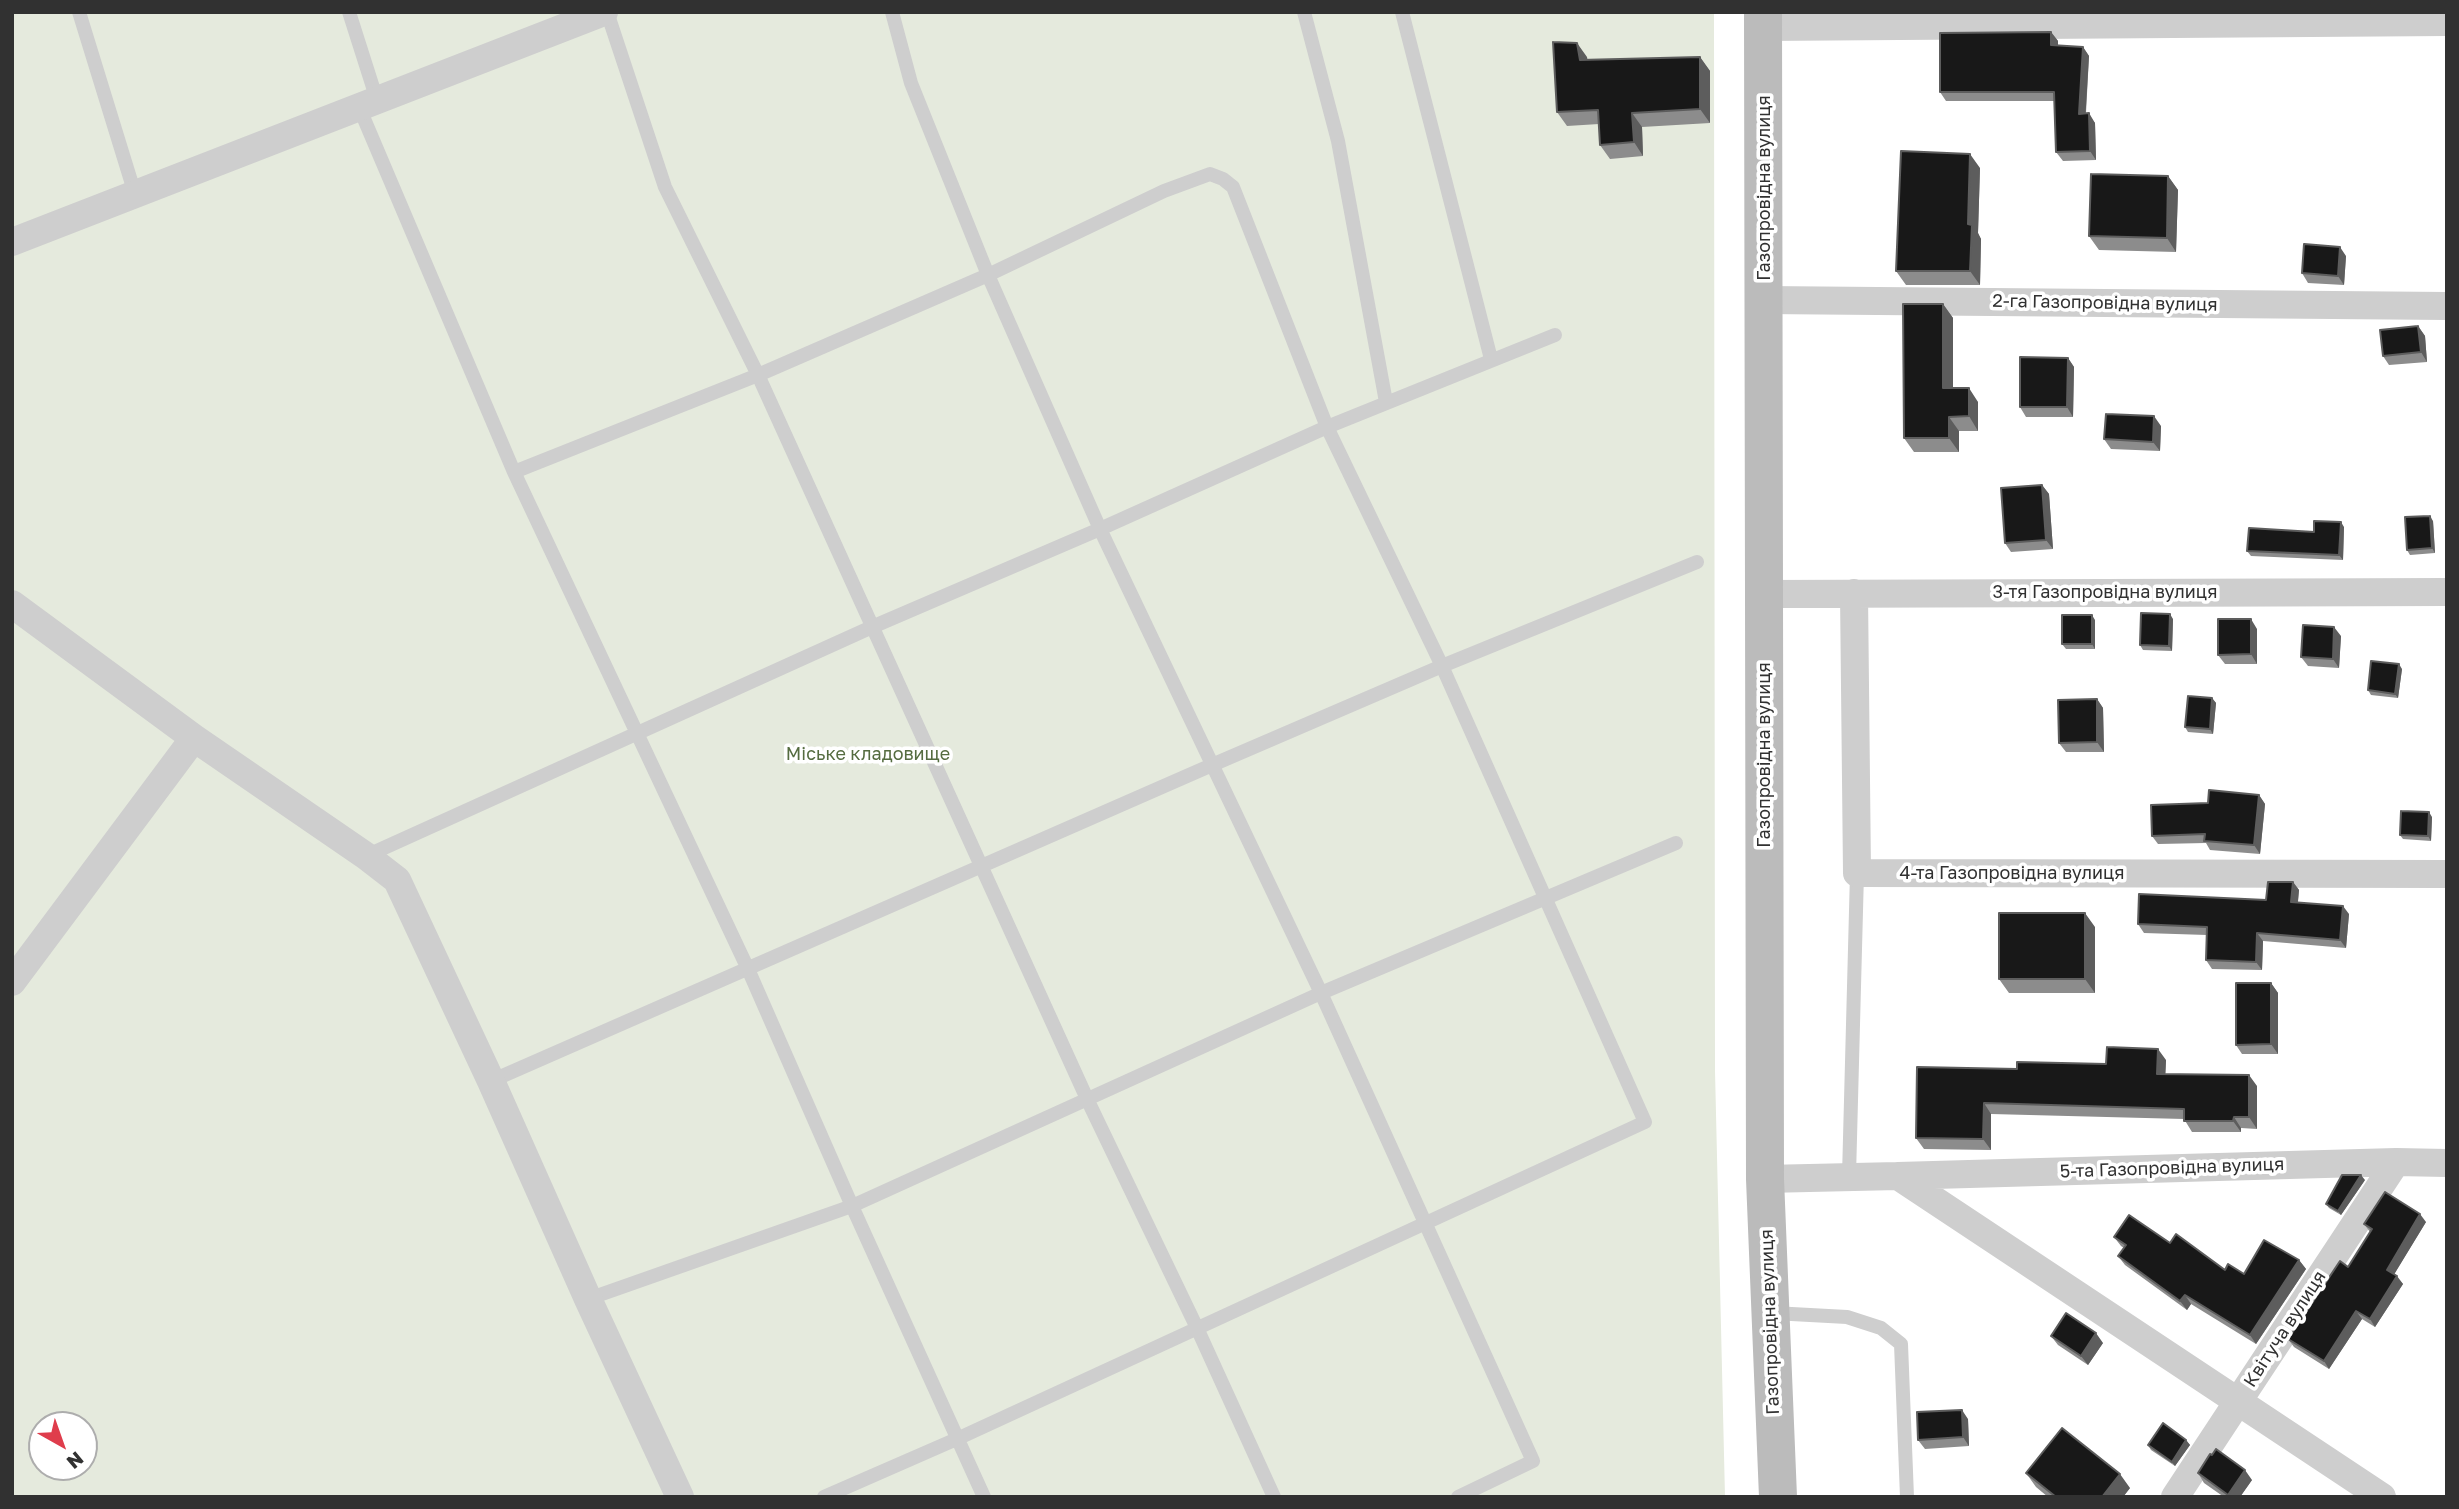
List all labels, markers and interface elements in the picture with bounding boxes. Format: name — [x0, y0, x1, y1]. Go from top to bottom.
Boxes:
street label: Газопровідна вулиця — [1753, 95, 1775, 281]
street label: 2-га Газопровідна вулиця — [1992, 290, 2218, 316]
street label: 3-тя Газопровідна вулиця — [1993, 581, 2217, 603]
street label: Газопровідна вулиця — [1753, 662, 1775, 848]
park label: Міське кладовище — [786, 743, 950, 765]
street label: 4-та Газопровідна вулиця — [1899, 862, 2125, 884]
street label: 5-та Газопровідна вулиця — [2059, 1153, 2285, 1183]
street label: Газопровідна вулиця — [1756, 1229, 1784, 1415]
street label: Квітуча вулиця — [2239, 1267, 2331, 1391]
north arrow — [28, 1411, 98, 1481]
text: N — [63, 1447, 88, 1474]

